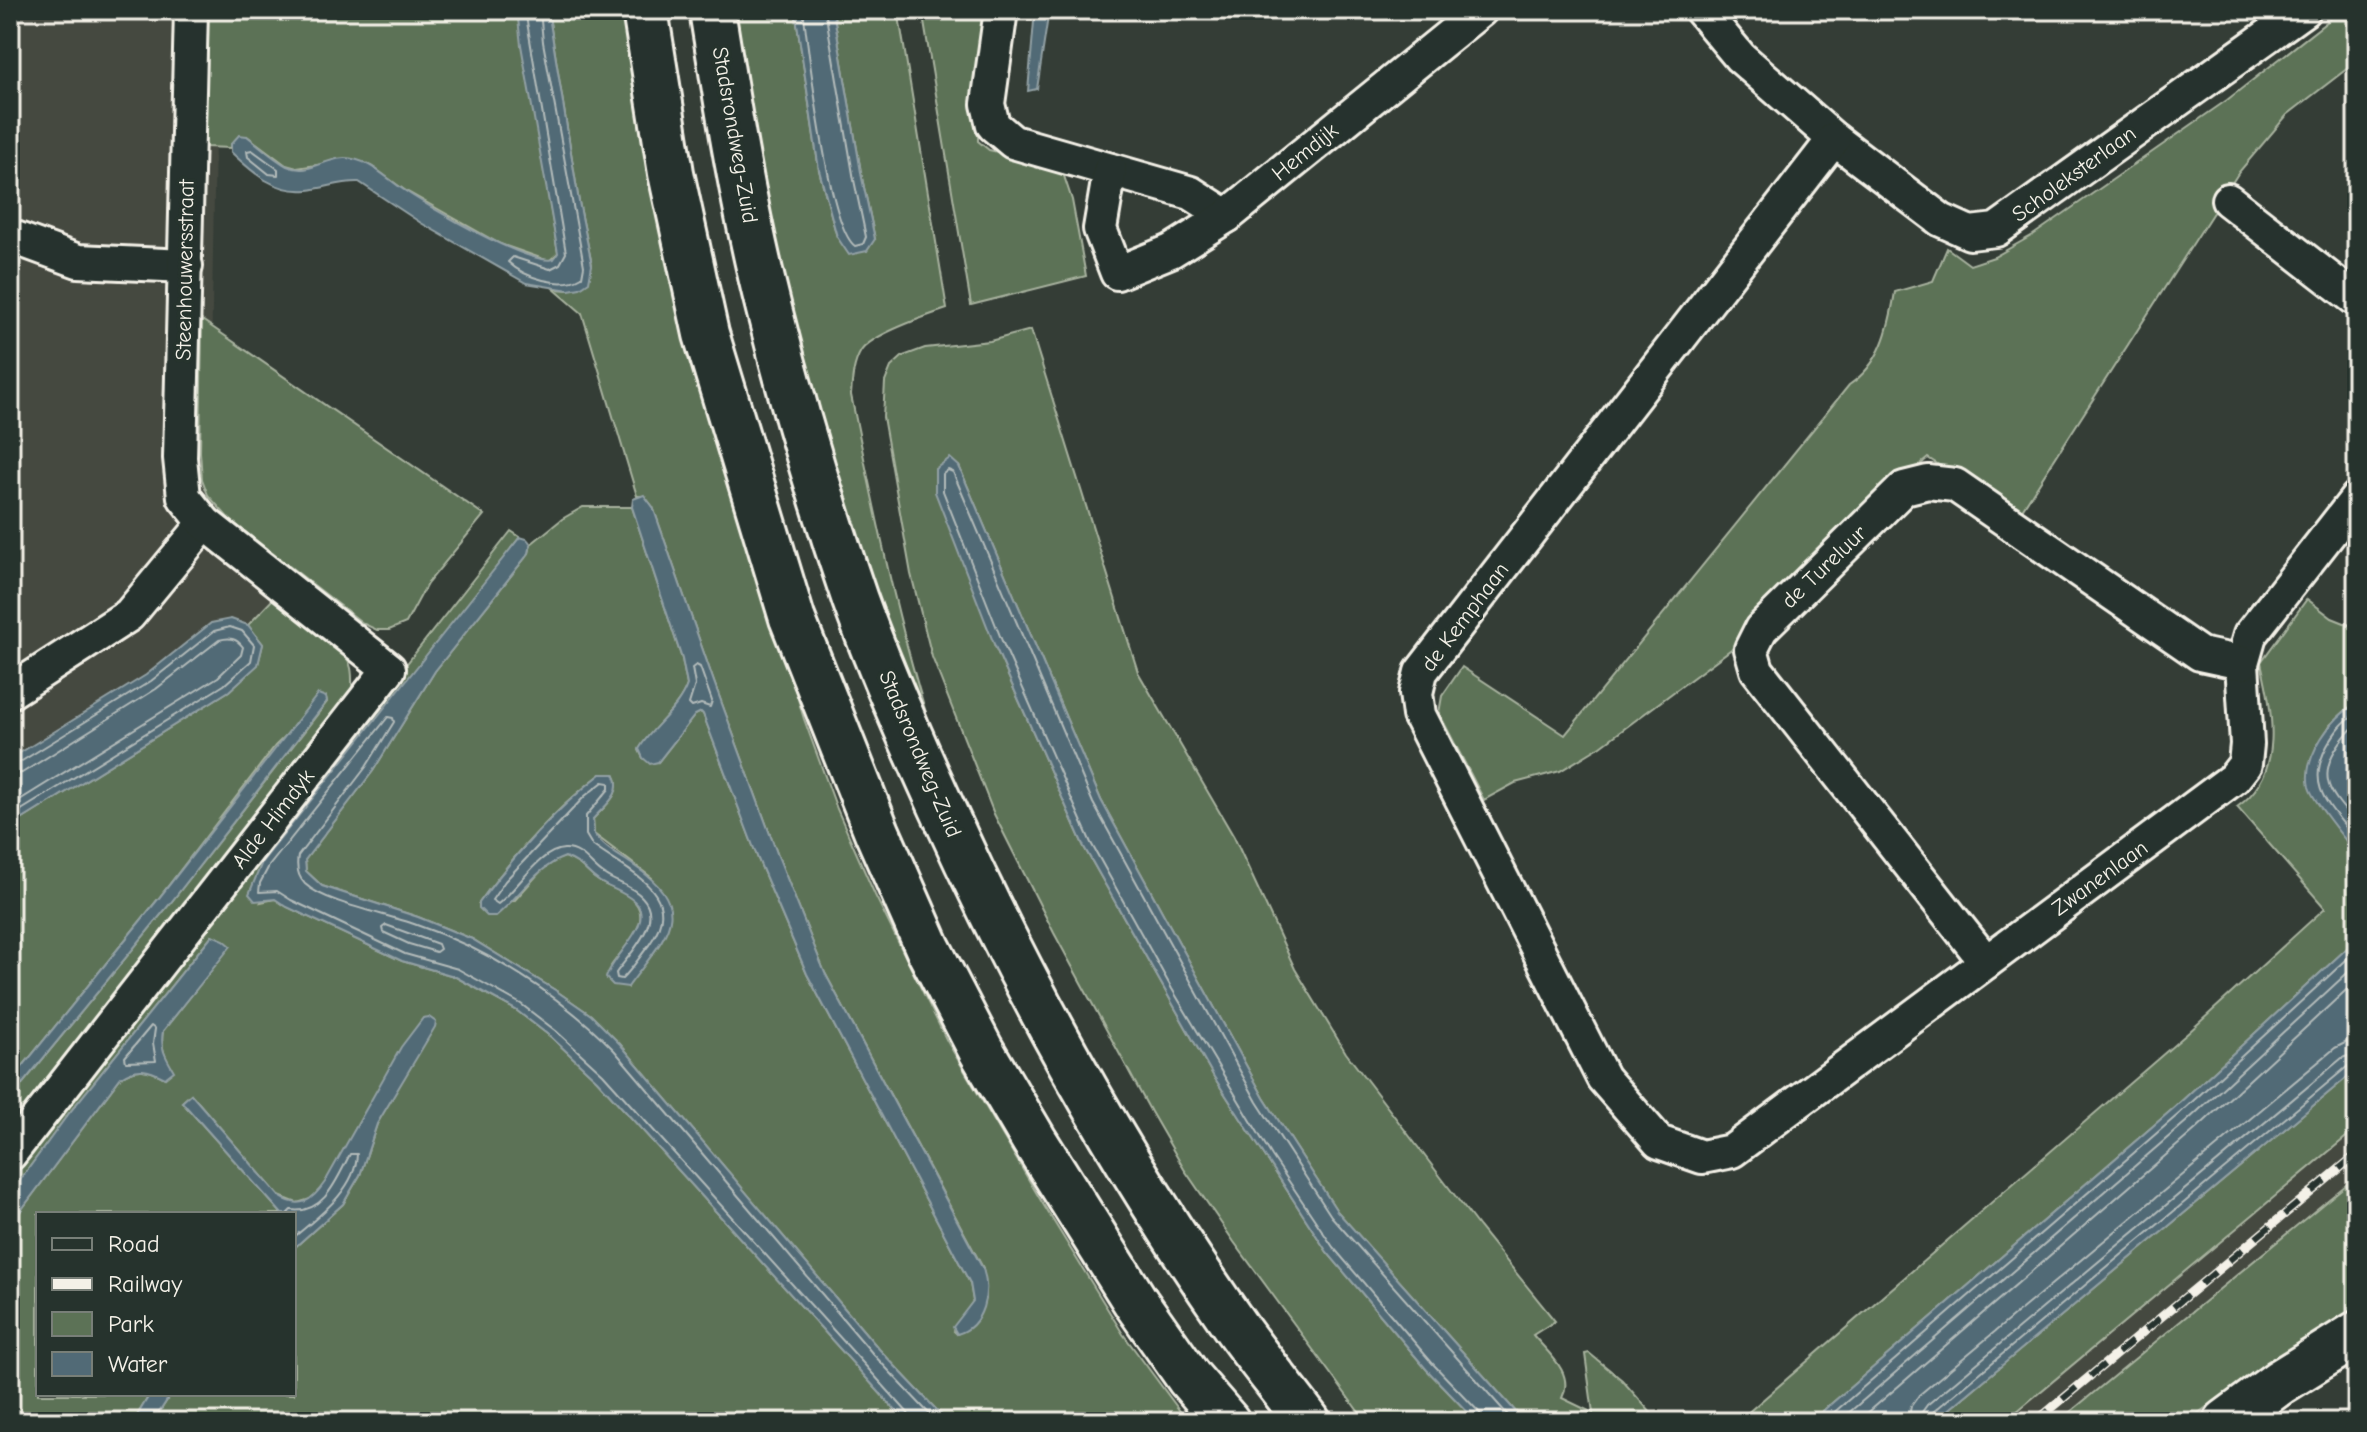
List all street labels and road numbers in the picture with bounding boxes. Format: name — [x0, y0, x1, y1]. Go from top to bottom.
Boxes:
street label: Stadsrondweg-Zuid — [707, 45, 763, 225]
street label: Hemdijk — [1267, 117, 1344, 187]
street label: Scholeksterlaan — [2007, 120, 2141, 228]
street label: Steenhouwersstraat — [170, 179, 200, 361]
street label: de Tureluur — [1776, 520, 1872, 614]
street label: de Kemphaan — [1416, 557, 1514, 677]
street label: Stadsrondweg-Zuid — [873, 667, 967, 841]
street label: Alde Himdyk — [226, 764, 320, 874]
street label: Zwanenlaan — [2047, 835, 2153, 921]

